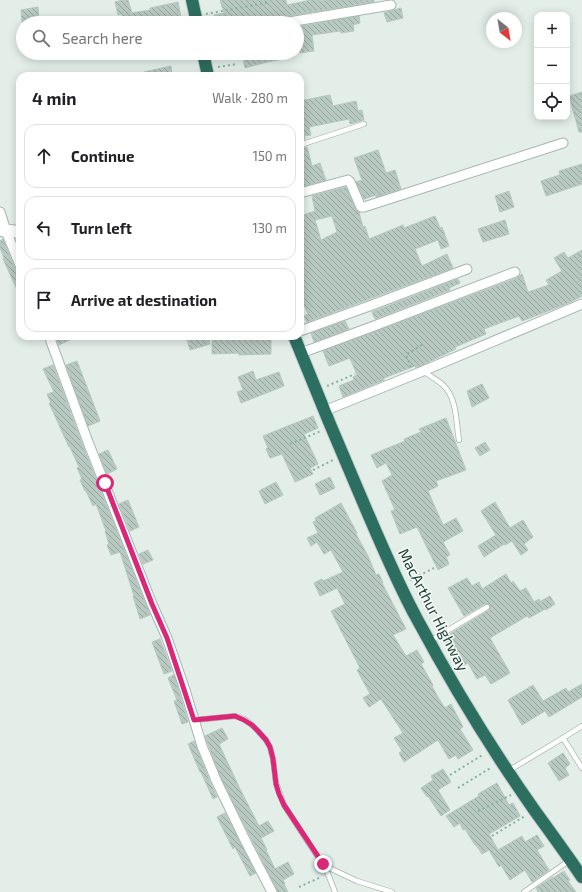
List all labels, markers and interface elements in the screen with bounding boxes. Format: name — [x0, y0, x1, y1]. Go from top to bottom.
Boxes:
north arrow — [486, 12, 522, 48]
map controls — [534, 12, 570, 120]
button: + — [534, 12, 570, 48]
search box — [16, 16, 304, 60]
icon: search — [30, 27, 52, 49]
text: Search here — [62, 29, 143, 47]
button: − — [534, 48, 570, 84]
button: locate — [534, 84, 570, 120]
text: 4 min — [32, 88, 76, 108]
text: Walk · 280 m — [212, 90, 288, 106]
icon: ahead — [33, 145, 55, 167]
text: Continue — [71, 147, 134, 165]
text: 150 m — [253, 148, 287, 164]
icon: left — [33, 217, 55, 239]
text: Turn left — [71, 219, 132, 237]
text: 130 m — [252, 220, 287, 236]
icon: arrive — [33, 289, 55, 311]
text: Arrive at destination — [71, 291, 217, 309]
route start — [96, 474, 114, 492]
street label: MacArthur Highway — [395, 545, 473, 674]
route end — [314, 855, 332, 873]

